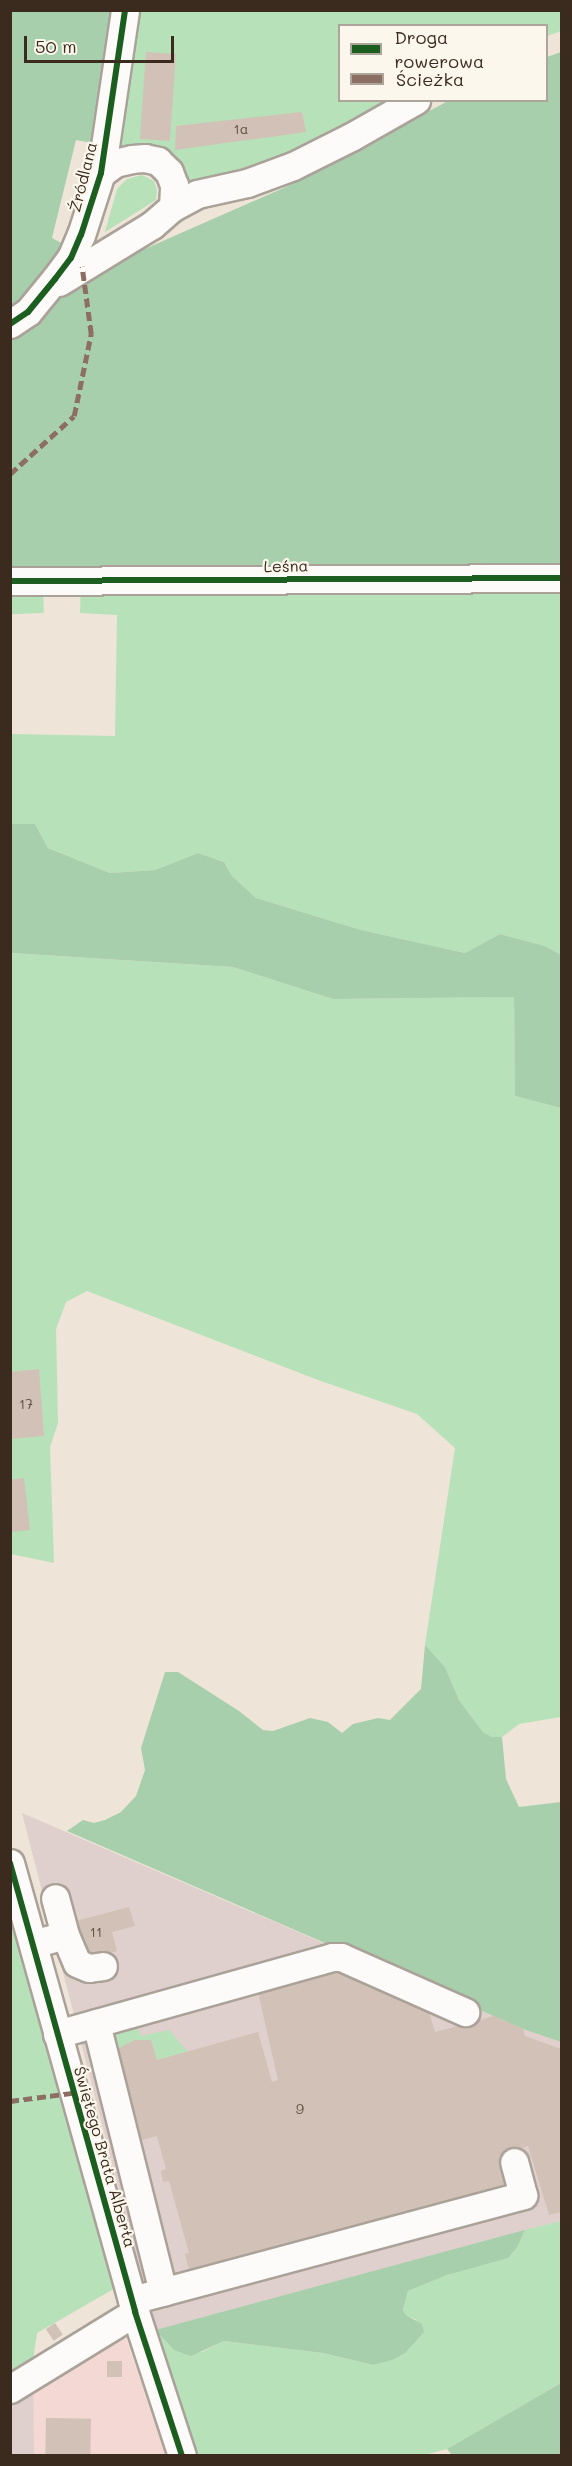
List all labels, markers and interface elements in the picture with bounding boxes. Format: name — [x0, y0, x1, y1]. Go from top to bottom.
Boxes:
scale bar — [27, 24, 177, 62]
legend — [338, 24, 548, 102]
text: Droga rowerowa — [394, 25, 484, 73]
text: 50 m — [35, 34, 77, 58]
text: Ścieżka — [396, 67, 464, 91]
house number: 1a — [234, 121, 248, 137]
street label: Źródlana — [65, 140, 101, 214]
street label: Leśna — [263, 556, 309, 576]
house number: 17 — [19, 1396, 33, 1412]
house number: 11 — [90, 1924, 102, 1940]
street label: Świętego Brata Alberta — [70, 2064, 140, 2250]
house number: 9 — [296, 2101, 304, 2117]

